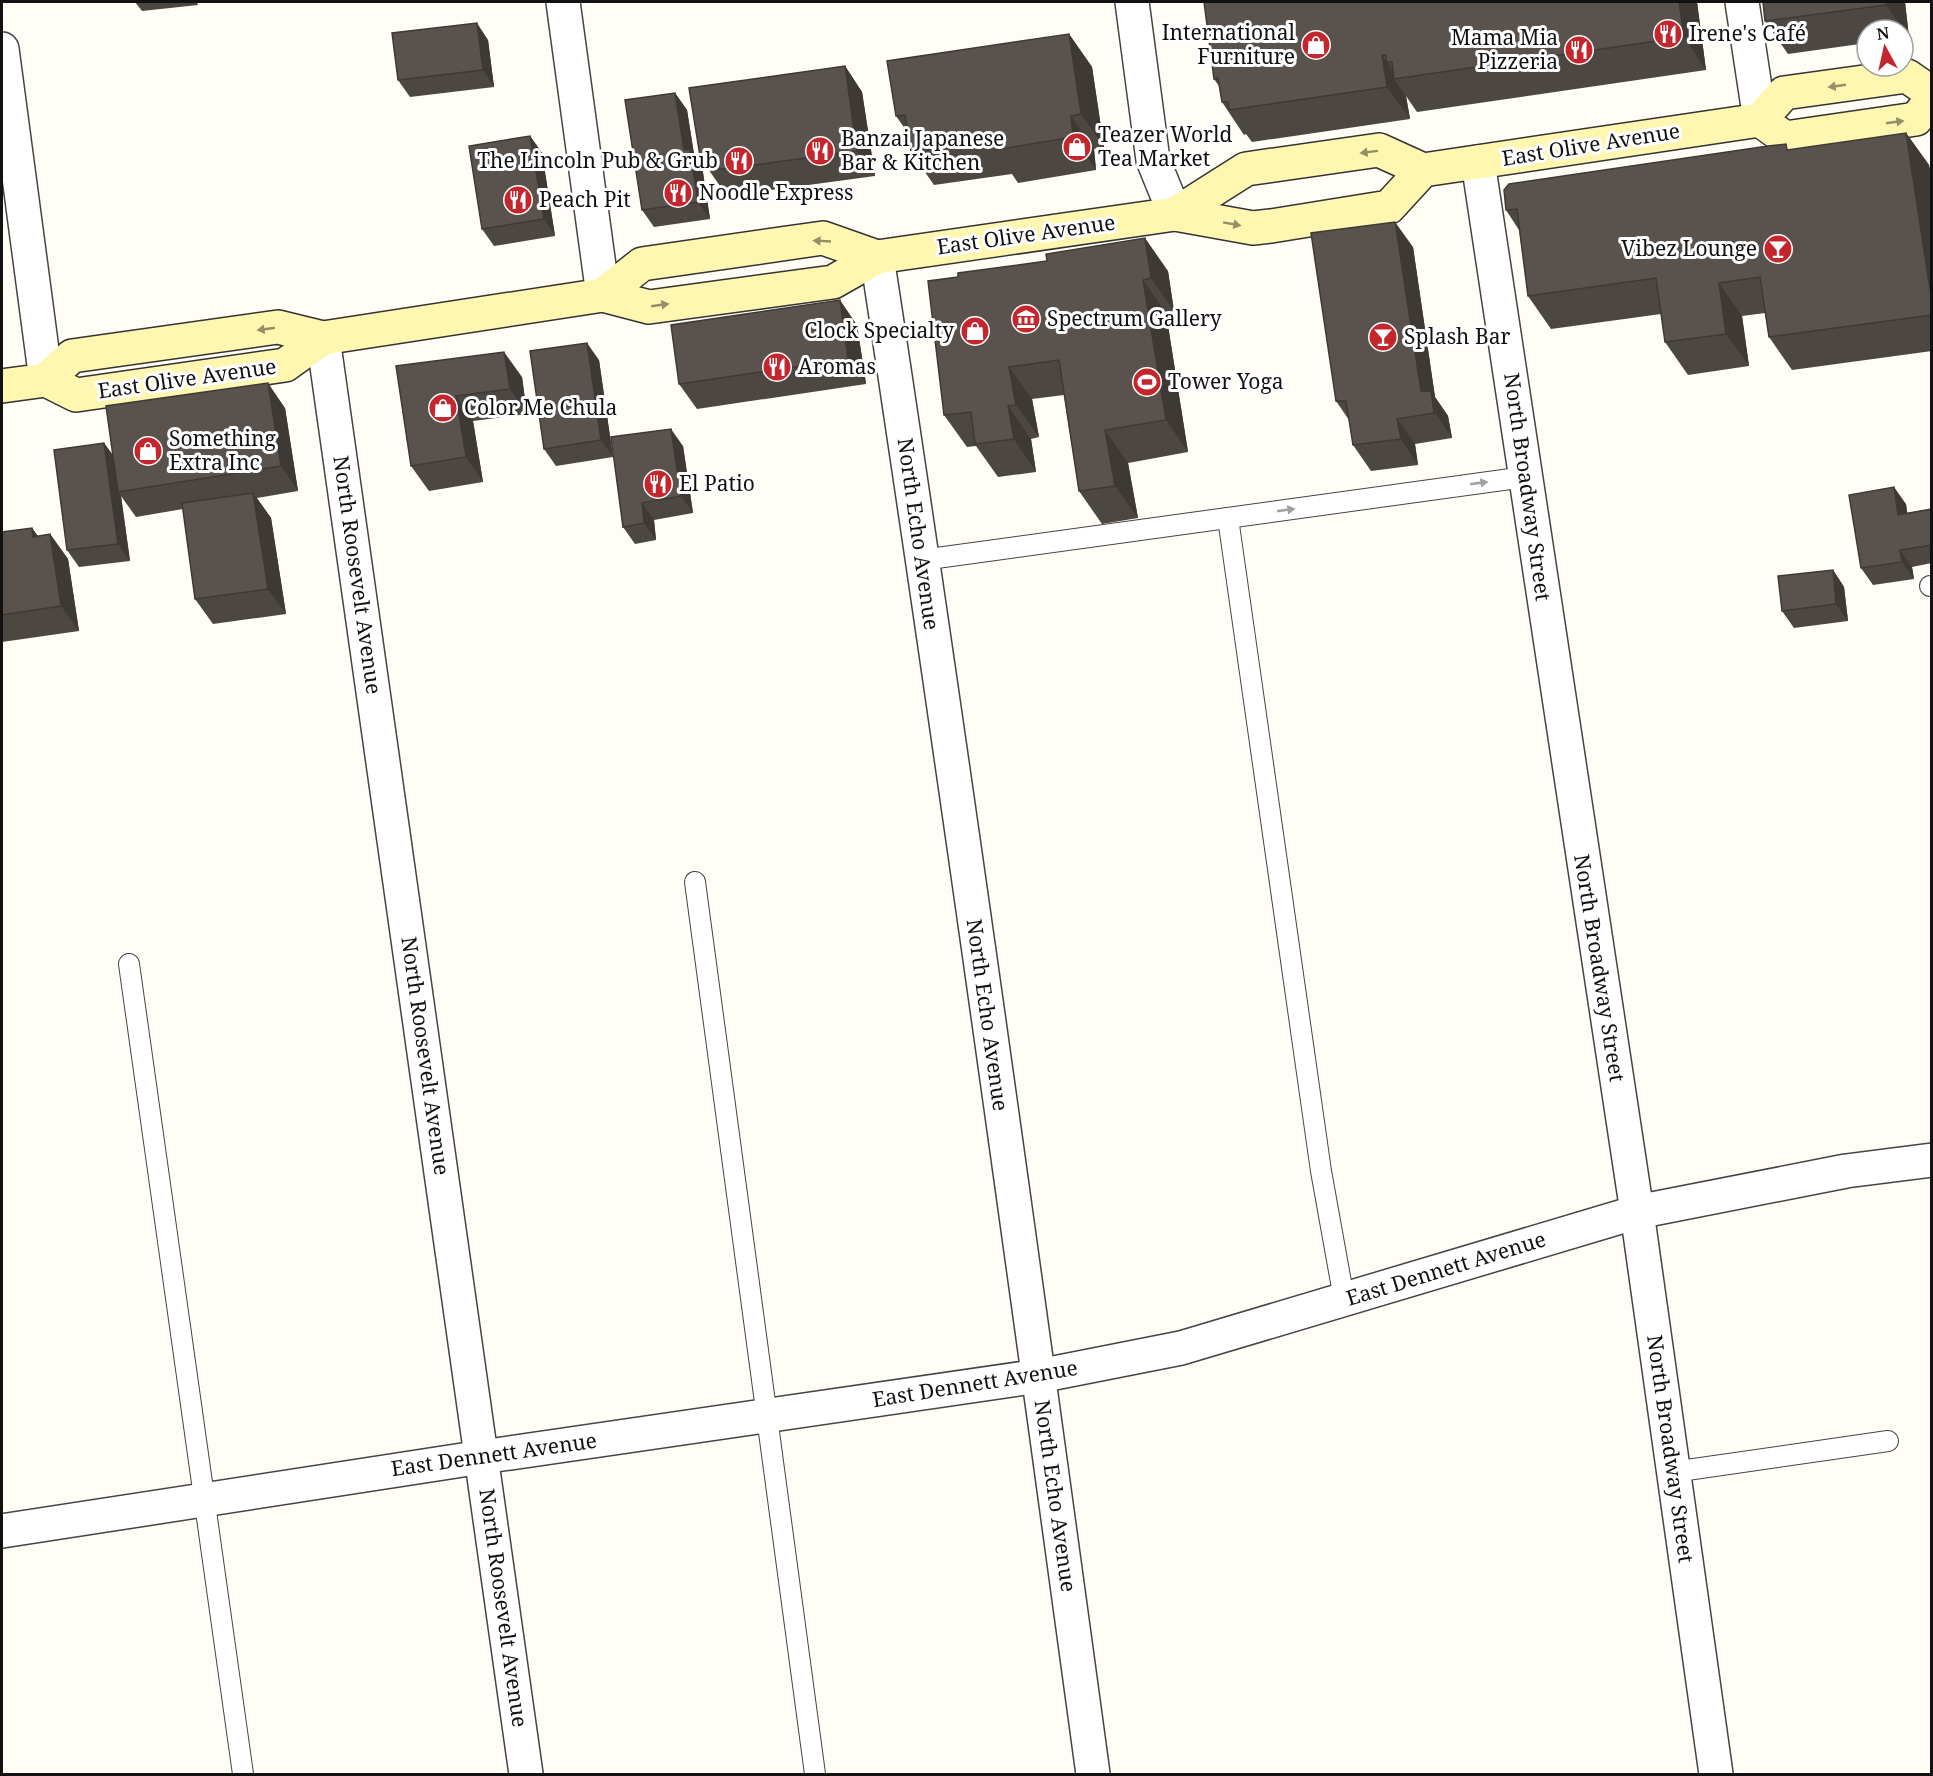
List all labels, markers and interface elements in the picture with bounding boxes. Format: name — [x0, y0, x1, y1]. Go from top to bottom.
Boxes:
place label: International Furniture — [1162, 18, 1295, 70]
restaurant icon: Irene's Café — [1652, 18, 1684, 50]
north arrow — [1855, 18, 1915, 78]
place label: Irene's Café — [1689, 19, 1806, 47]
text: N — [1875, 21, 1891, 45]
place label: Mama Mia Pizzeria — [1451, 23, 1558, 75]
shop icon: International Furniture — [1300, 29, 1332, 61]
restaurant icon: Mama Mia Pizzeria — [1563, 34, 1595, 66]
one-way arrow — [1827, 81, 1846, 90]
street label: East Olive Avenue — [1500, 116, 1682, 172]
one-way arrow — [1886, 118, 1905, 127]
place label: Teazer World Tea Market — [1098, 120, 1232, 172]
place label: Banzai Japanese Bar & Kitchen — [841, 124, 1004, 176]
shop icon: Teazer World Tea Market — [1061, 131, 1093, 163]
restaurant icon: Banzai Japanese Bar & Kitchen — [804, 135, 836, 167]
restaurant icon: The Lincoln Pub & Grub — [723, 145, 755, 177]
place label: The Lincoln Pub & Grub — [477, 146, 718, 174]
one-way arrow — [1360, 147, 1379, 156]
restaurant icon: Noodle Express — [662, 177, 694, 209]
place label: Noodle Express — [699, 178, 854, 206]
restaurant icon: Peach Pit — [502, 184, 534, 216]
place label: Peach Pit — [539, 185, 631, 213]
street label: East Olive Avenue — [935, 208, 1117, 260]
one-way arrow — [1223, 220, 1242, 229]
bar icon: Vibez Lounge — [1762, 233, 1794, 265]
place label: Vibez Lounge — [1621, 234, 1757, 262]
one-way arrow — [812, 236, 831, 245]
one-way arrow — [651, 301, 670, 310]
museum icon: Spectrum Gallery — [1010, 303, 1042, 335]
place label: Spectrum Gallery — [1047, 304, 1222, 332]
shop icon: Clock Specialty — [959, 315, 991, 347]
place label: Clock Specialty — [804, 316, 954, 344]
bar icon: Splash Bar — [1367, 321, 1399, 353]
place label: Splash Bar — [1404, 322, 1510, 350]
one-way arrow — [256, 324, 275, 333]
restaurant icon: Aromas — [761, 351, 793, 383]
street label: East Olive Avenue — [96, 352, 278, 404]
place label: Aromas — [798, 352, 876, 380]
sports icon: Tower Yoga — [1131, 366, 1163, 398]
place label: Tower Yoga — [1168, 367, 1284, 395]
street label: North Broadway Street — [1498, 371, 1558, 603]
shop icon: Color Me Chula — [427, 392, 459, 424]
place label: Color Me Chula — [464, 393, 617, 421]
place label: Something Extra Inc — [169, 424, 277, 476]
shop icon: Something Extra Inc — [132, 435, 164, 467]
street label: North Echo Avenue — [892, 436, 946, 632]
street label: North Roosevelt Avenue — [327, 454, 389, 696]
restaurant icon: El Patio — [642, 468, 674, 500]
place label: El Patio — [679, 469, 755, 497]
one-way arrow — [1470, 478, 1489, 488]
one-way arrow — [1277, 505, 1296, 515]
street label: North Broadway Street — [1568, 852, 1632, 1084]
street label: North Echo Avenue — [961, 917, 1015, 1113]
street label: North Roosevelt Avenue — [395, 935, 457, 1177]
street label: East Dennett Avenue — [1342, 1224, 1549, 1312]
street label: North Broadway Street — [1641, 1333, 1701, 1565]
street label: East Dennett Avenue — [870, 1353, 1079, 1413]
street label: North Echo Avenue — [1029, 1398, 1083, 1594]
street label: East Dennett Avenue — [389, 1426, 598, 1482]
street label: North Roosevelt Avenue — [473, 1487, 535, 1729]

